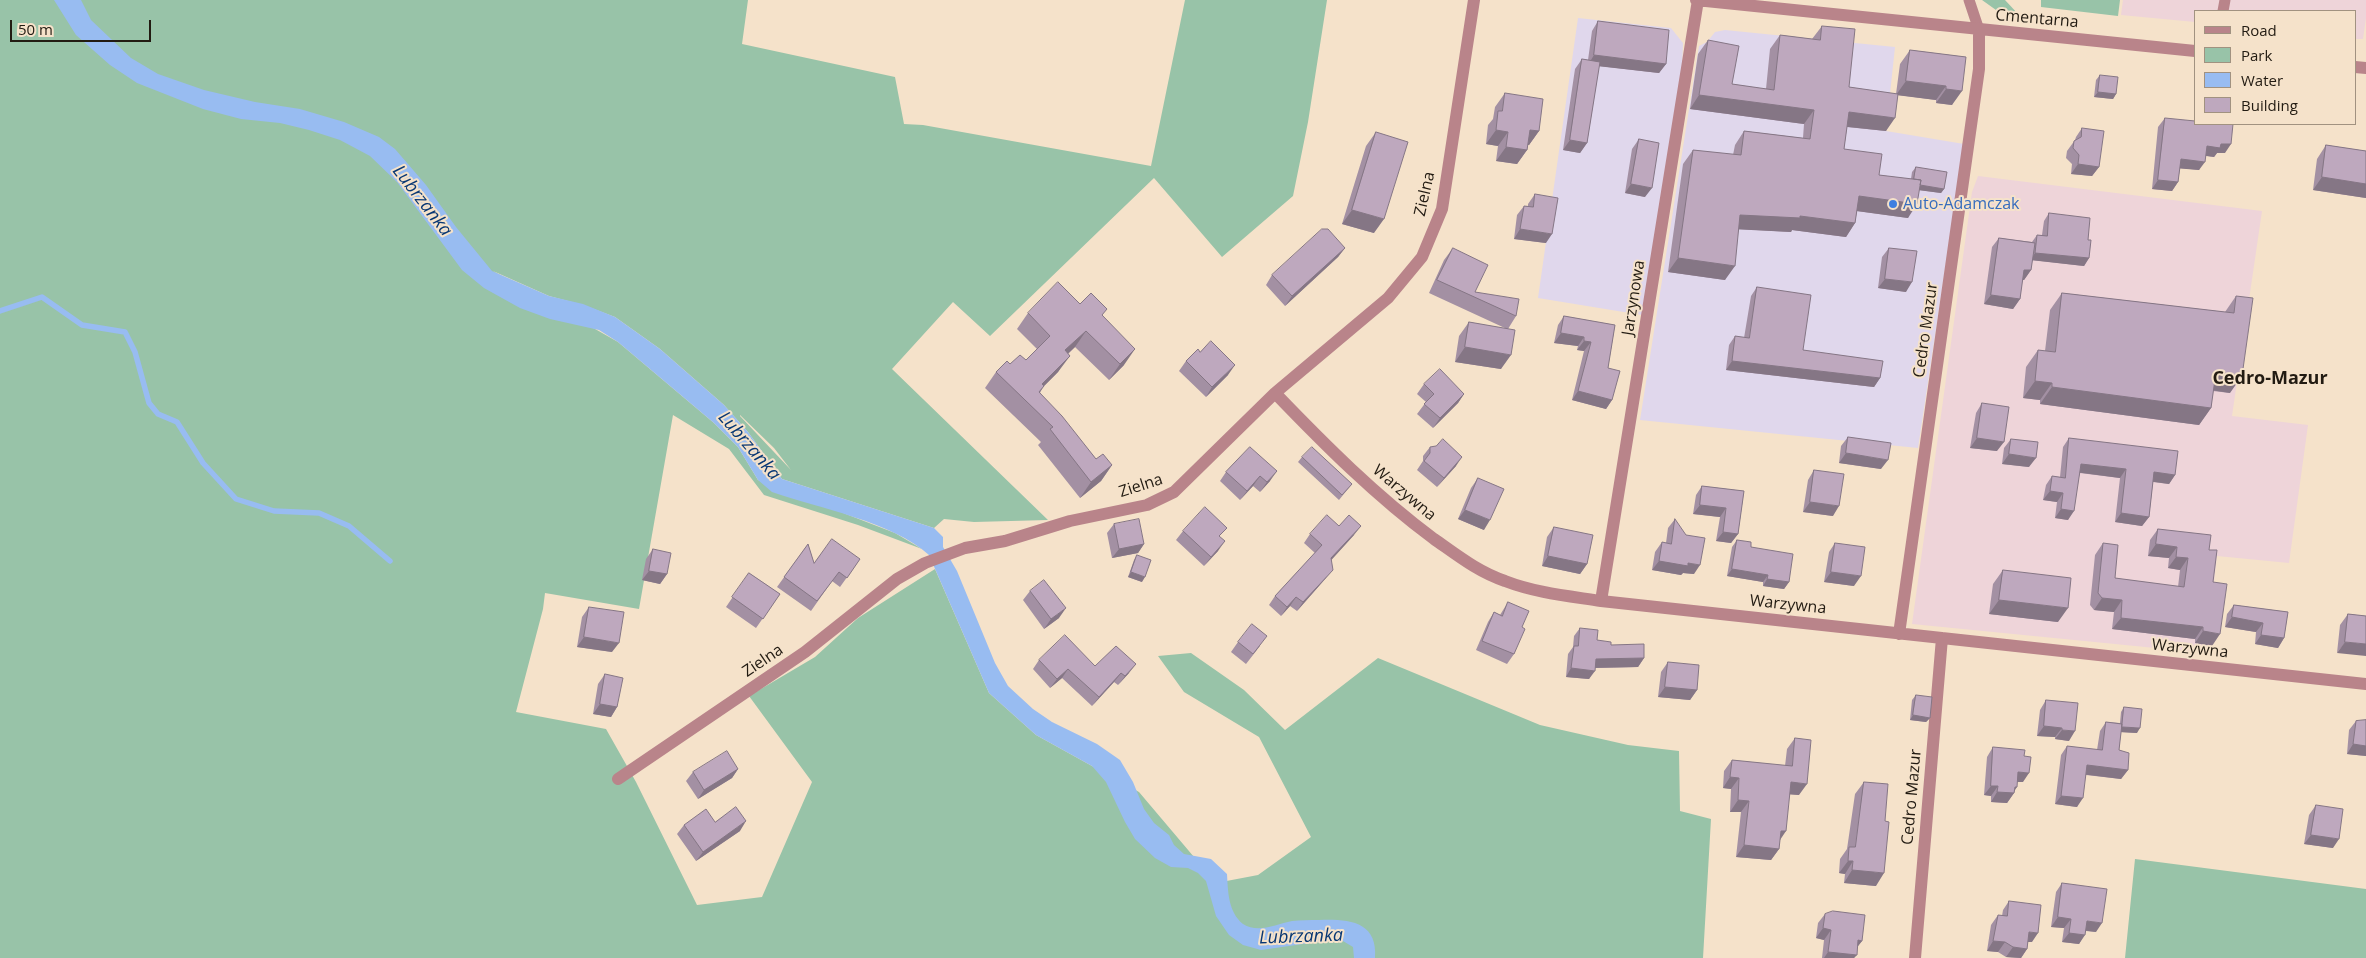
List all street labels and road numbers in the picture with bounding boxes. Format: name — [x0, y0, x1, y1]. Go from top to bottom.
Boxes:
street label: Cmentarna — [1995, 6, 2079, 32]
street label: Zielna — [1411, 170, 1439, 218]
street label: Jarzynowa — [1619, 259, 1649, 337]
street label: Cedro Mazur — [1910, 281, 1942, 379]
street label: Warzywna — [1368, 461, 1440, 525]
street label: Zielna — [1117, 470, 1165, 502]
street label: Warzywna — [1749, 591, 1827, 619]
street label: Warzywna — [2151, 635, 2229, 663]
street label: Zielna — [739, 640, 787, 682]
street label: Cedro Mazur — [1898, 748, 1926, 846]

